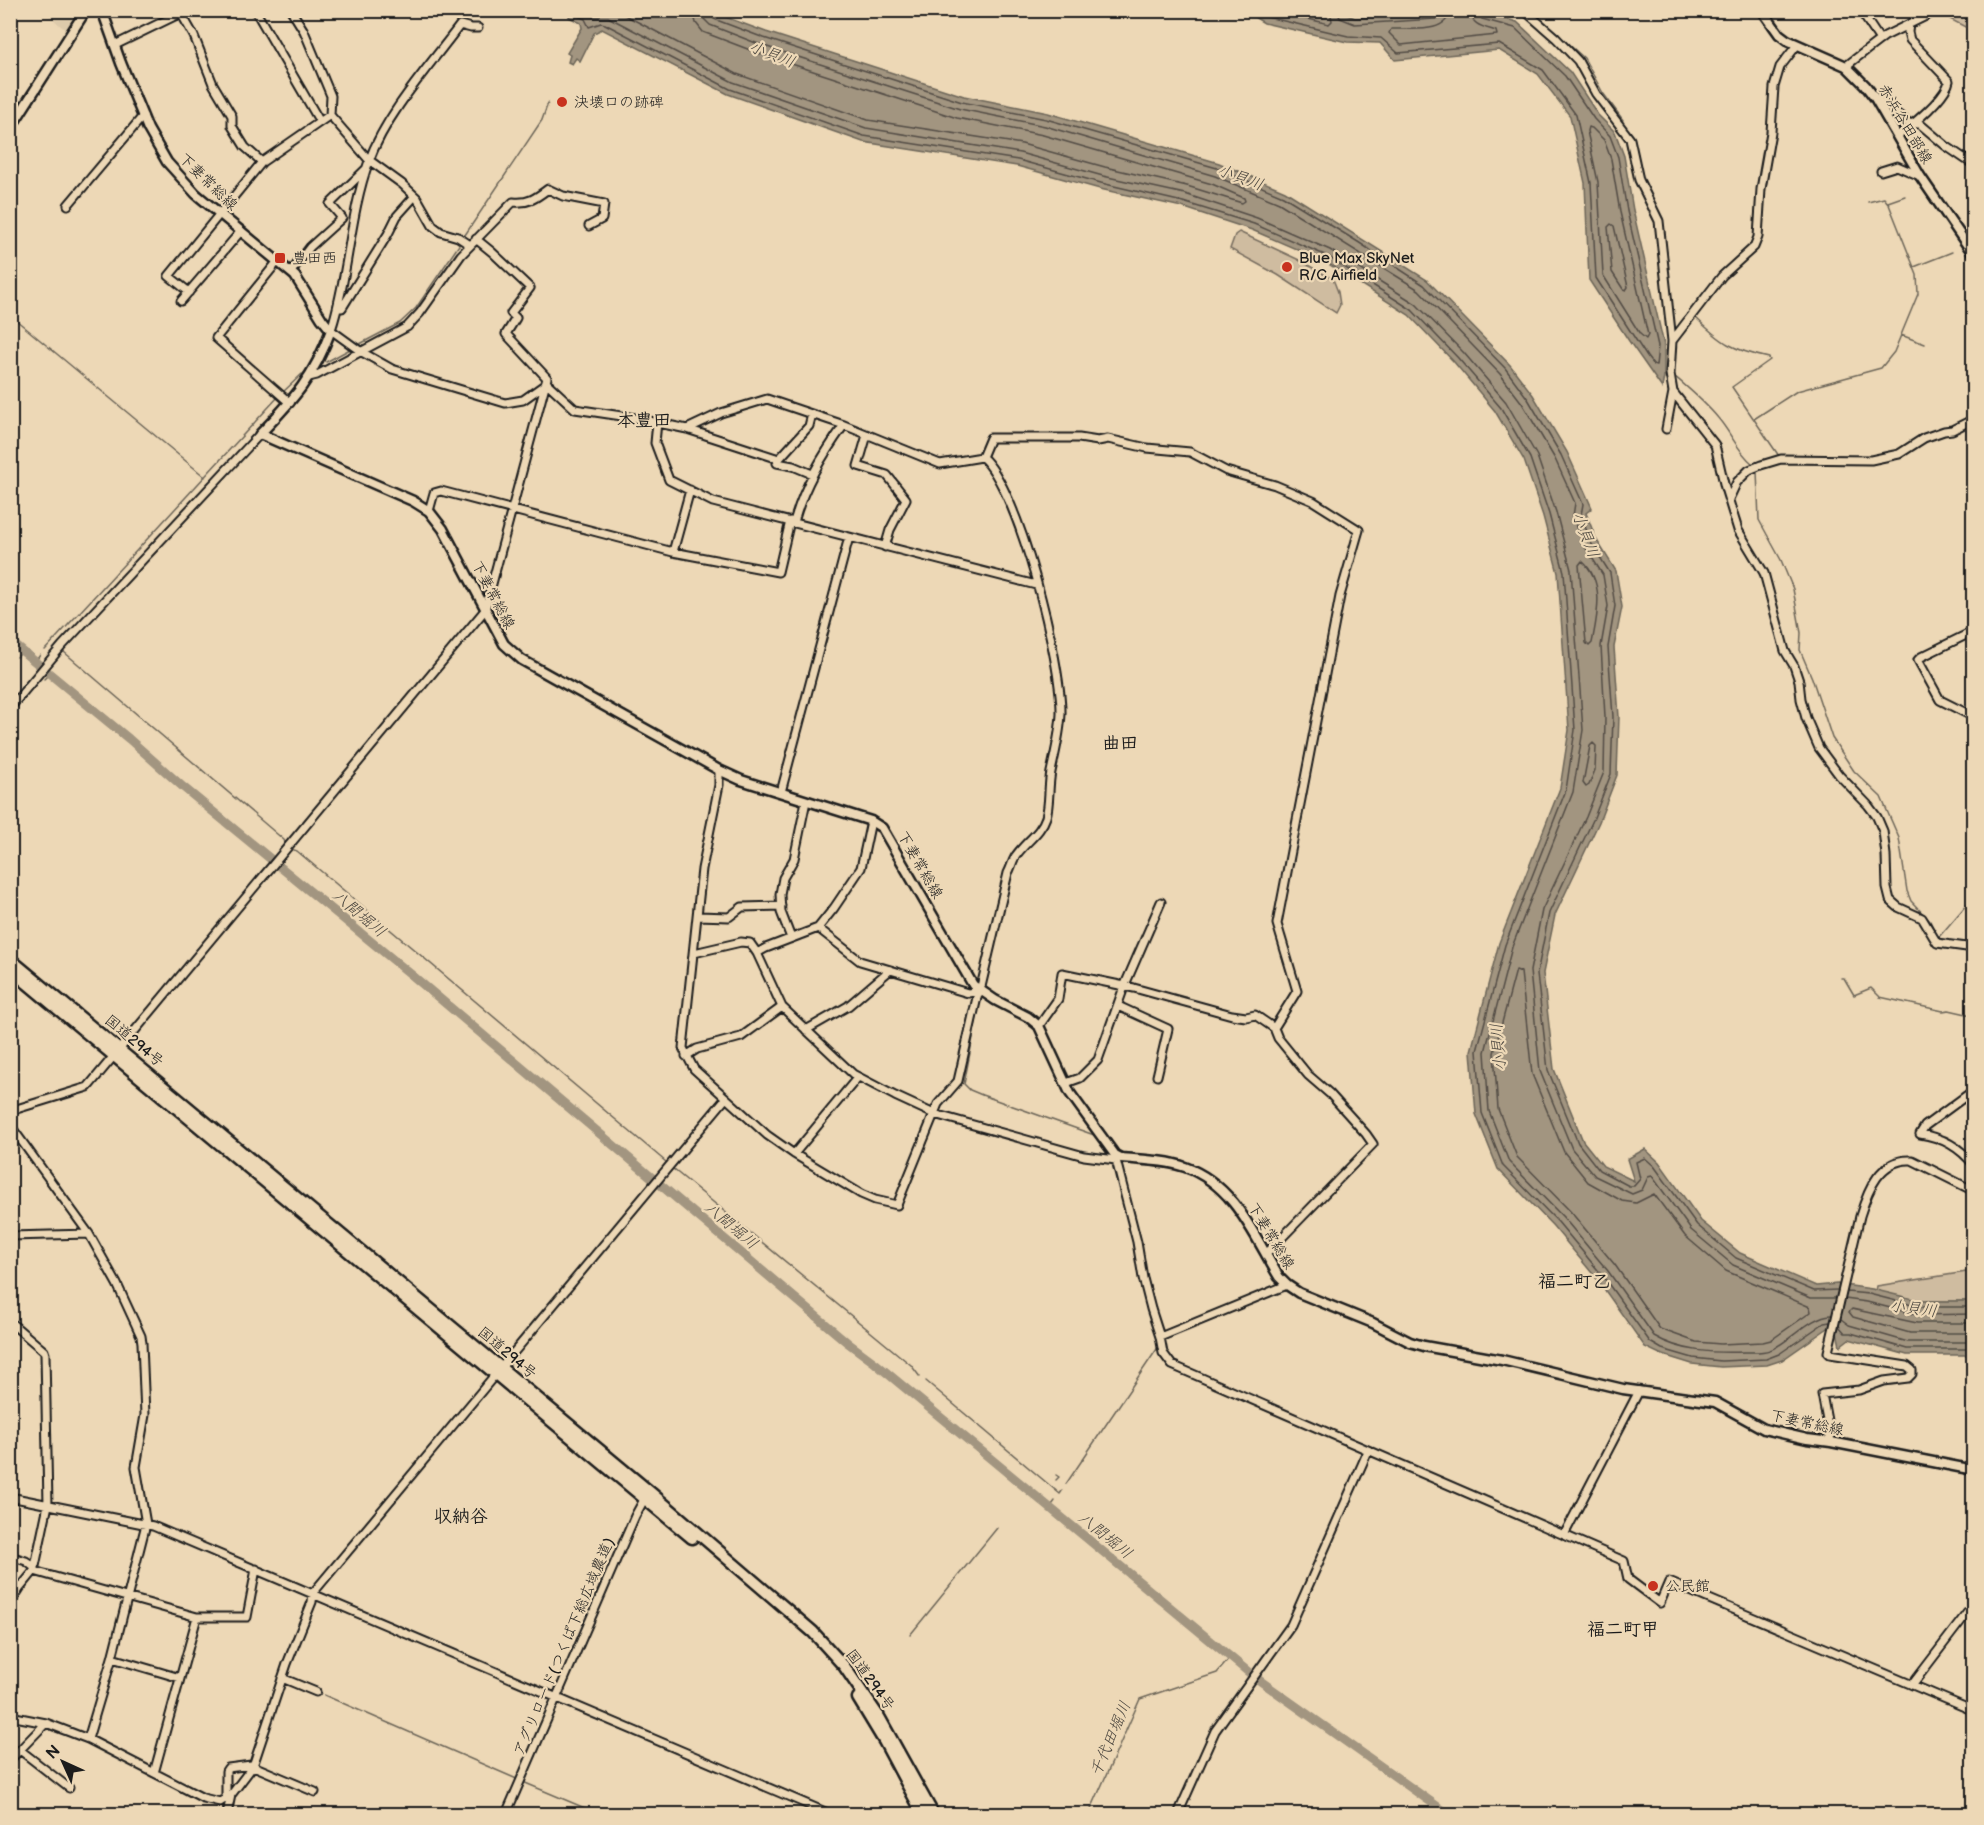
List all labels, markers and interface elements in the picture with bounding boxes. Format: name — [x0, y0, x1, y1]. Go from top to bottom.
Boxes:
water label: 小貝川 — [746, 38, 798, 72]
street label: 赤浜谷田部線 — [1874, 81, 1936, 167]
place label: 決壊口の跡碑 — [574, 93, 664, 112]
marker: 決壊口の跡碑 — [555, 95, 569, 109]
street label: 下妻常総線 — [174, 149, 242, 215]
water label: 小貝川 — [1214, 161, 1266, 195]
place label: 豊田西 — [292, 249, 337, 268]
place label: Blue Max SkyNet R/C Airfield — [1299, 249, 1415, 285]
marker: 豊田西 — [273, 251, 287, 265]
marker: Blue Max SkyNet R/C Airfield — [1280, 260, 1294, 274]
district label: 本豊田 — [617, 410, 671, 431]
water label: 小貝川 — [1568, 509, 1602, 561]
street label: 下妻常総線 — [467, 557, 519, 633]
district label: 曲田 — [1102, 733, 1138, 754]
street label: 下妻常総線 — [893, 828, 947, 902]
water label: 八間堀川 — [328, 886, 390, 942]
street label: 国道294号 — [100, 1011, 168, 1071]
water label: 小貝川 — [1487, 1022, 1511, 1072]
water label: 八間堀川 — [700, 1198, 762, 1254]
street label: 下妻常総線 — [1244, 1199, 1298, 1273]
district label: 福二町乙 — [1538, 1271, 1610, 1292]
water label: 小貝川 — [1888, 1297, 1938, 1321]
street label: 国道294号 — [473, 1323, 541, 1383]
street label: 下妻常総線 — [1768, 1406, 1846, 1440]
district label: 収納谷 — [434, 1506, 488, 1527]
water label: 八間堀川 — [1074, 1508, 1136, 1564]
street label: アグリロード(つくば下総広域農道) — [509, 1535, 619, 1759]
place label: 公民館 — [1665, 1577, 1710, 1596]
marker: 公民館 — [1646, 1579, 1660, 1593]
district label: 福二町甲 — [1587, 1619, 1659, 1640]
street label: 国道294号 — [841, 1645, 899, 1715]
water label: 千代田堀川 — [1087, 1698, 1135, 1780]
north arrow — [33, 1732, 93, 1792]
text: N — [42, 1741, 64, 1763]

